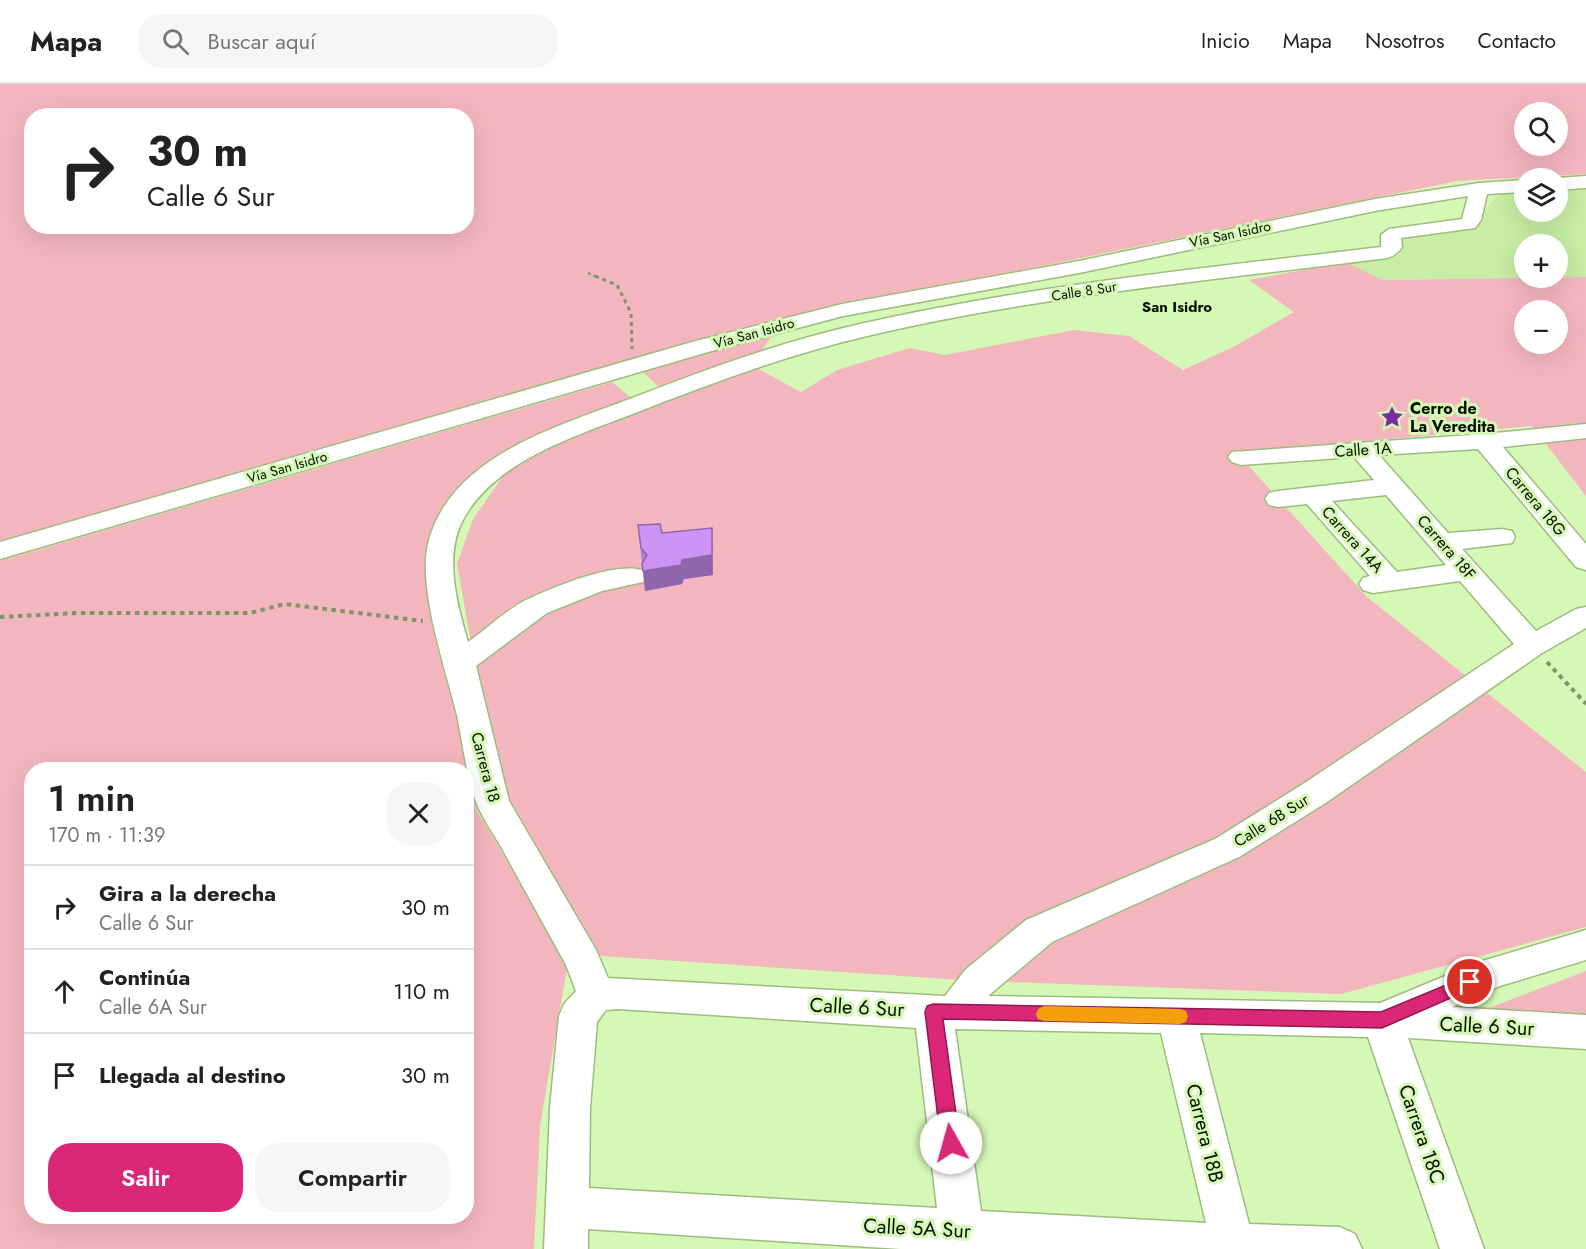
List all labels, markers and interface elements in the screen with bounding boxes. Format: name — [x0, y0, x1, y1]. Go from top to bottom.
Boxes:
search box — [138, 14, 558, 68]
text: Mapa — [30, 21, 102, 62]
icon: search — [159, 25, 192, 58]
text: Buscar aquí — [207, 25, 316, 57]
text: Inicio — [1201, 26, 1250, 56]
text: Mapa — [1283, 26, 1332, 56]
text: Nosotros — [1365, 26, 1444, 56]
text: Contacto — [1477, 26, 1556, 56]
map controls — [1514, 102, 1568, 354]
button: search — [1514, 102, 1568, 156]
text: 30 m — [147, 121, 248, 182]
icon: right — [48, 132, 126, 210]
button: layers — [1514, 168, 1568, 222]
text: Calle 6 Sur — [147, 177, 275, 216]
street label: Vía San Isidro — [1187, 216, 1273, 252]
button: + — [1514, 234, 1568, 288]
street label: Calle 8 Sur — [1050, 276, 1118, 306]
district label: San Isidro — [1142, 296, 1212, 318]
button: − — [1514, 300, 1568, 354]
street label: Vía San Isidro — [711, 313, 797, 353]
place label: Cerro de La Veredita — [1410, 397, 1495, 438]
place icon: Cerro de La Veredita — [1379, 404, 1405, 430]
street label: Calle 1A — [1334, 436, 1393, 463]
street label: Vía San Isidro — [244, 446, 330, 488]
street label: Carrera 18G — [1500, 462, 1571, 541]
street label: Carrera 14A — [1316, 501, 1389, 578]
street label: Carrera 18F — [1412, 510, 1481, 585]
street label: Carrera 18 — [465, 730, 506, 805]
text: 1 min — [48, 772, 135, 824]
button: close — [387, 782, 450, 845]
street label: Calle 6B Sur — [1229, 788, 1314, 853]
text: 170 m · 11:39 — [48, 821, 166, 850]
text: Gira a la derecha — [99, 877, 276, 909]
icon: right — [48, 891, 81, 924]
text: 30 m — [401, 891, 450, 923]
text: Calle 6 Sur — [99, 909, 194, 938]
pin — [1444, 956, 1495, 1007]
text: Continúa — [99, 961, 190, 993]
icon: arrive — [1453, 965, 1486, 998]
icon: ahead — [48, 975, 81, 1008]
text: 110 m — [393, 975, 450, 1007]
street label: Calle 6 Sur — [809, 991, 905, 1024]
text: Calle 6A Sur — [99, 993, 207, 1022]
street label: Calle 6 Sur — [1439, 1010, 1535, 1043]
icon: arrive — [48, 1059, 81, 1092]
text: Llegada al destino — [99, 1059, 286, 1091]
text: 30 m — [401, 1059, 450, 1091]
street label: Carrera 18B — [1178, 1081, 1231, 1185]
street label: Carrera 18C — [1391, 1081, 1452, 1188]
position arrow — [919, 1111, 983, 1175]
button: Salir — [48, 1143, 243, 1212]
button: Compartir — [255, 1143, 450, 1212]
street label: Calle 5A Sur — [862, 1211, 972, 1246]

